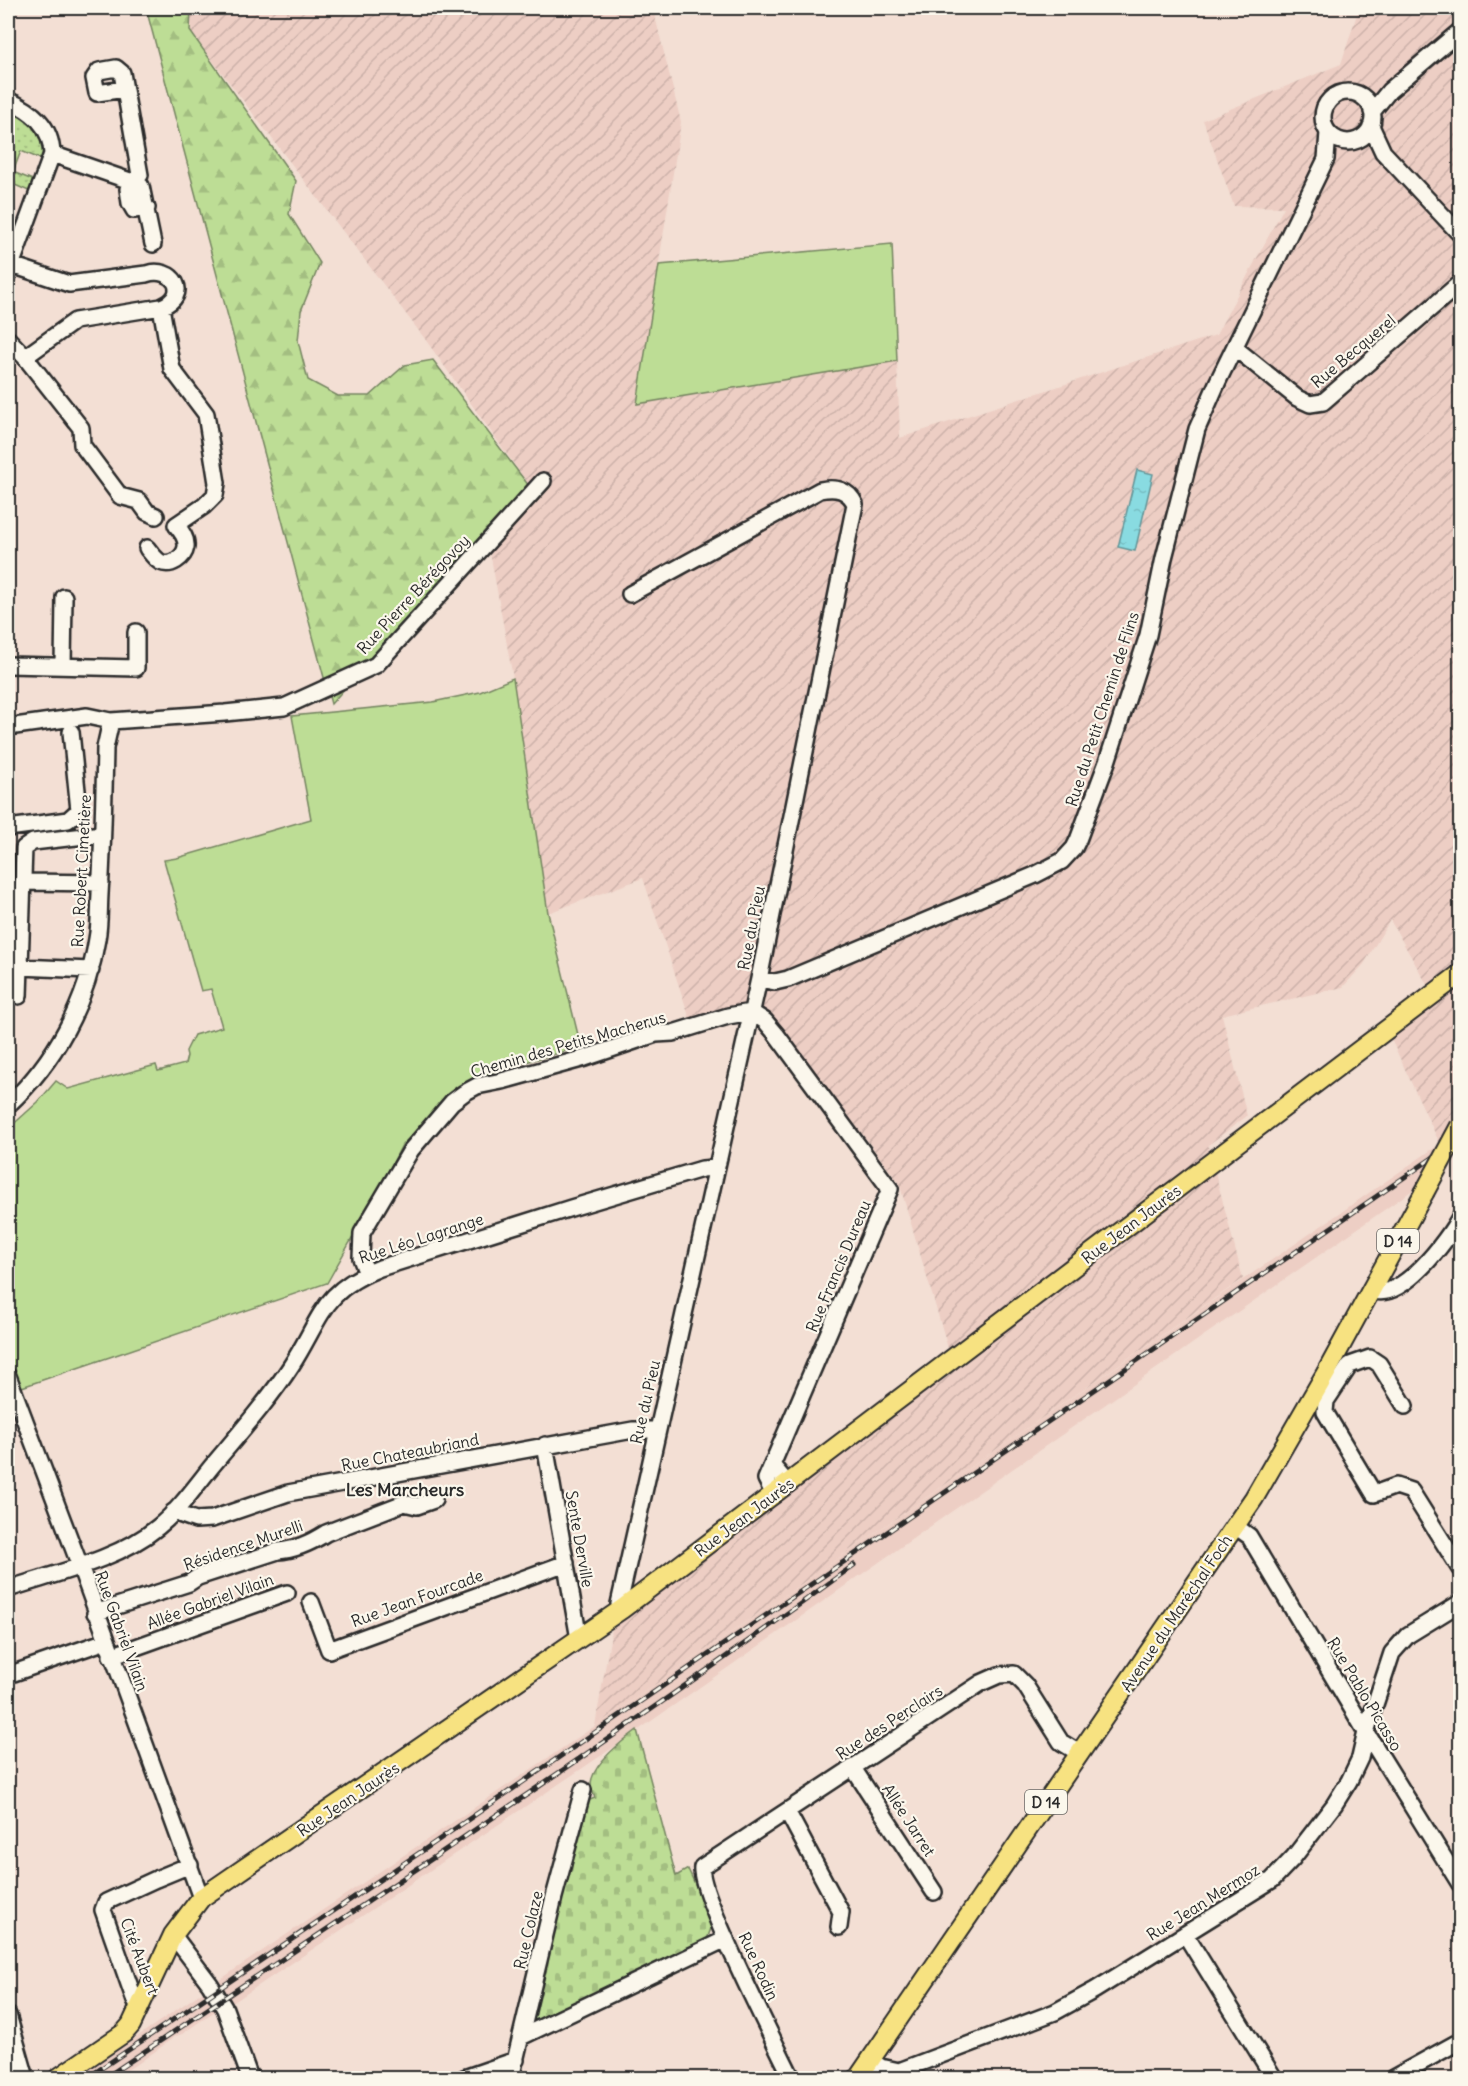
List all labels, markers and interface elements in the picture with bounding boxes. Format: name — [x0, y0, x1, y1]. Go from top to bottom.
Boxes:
street label: Rue Becquerel — [1307, 310, 1399, 392]
street label: Rue Pierre Bérégovoy — [352, 530, 474, 658]
street label: Rue du Petit Chemin de Flins — [1061, 609, 1143, 809]
street label: Rue Robert Cimetière — [67, 794, 95, 948]
street label: Rue du Pieu — [733, 884, 769, 972]
street label: Chemin des Petits Macherus — [468, 1007, 668, 1081]
street label: Rue Jean Jaurès — [1077, 1180, 1185, 1268]
street label: Rue Francis Dureau — [801, 1197, 875, 1335]
street label: Rue Léo Lagrange — [356, 1208, 486, 1268]
road number: D 14 — [1377, 1229, 1419, 1253]
street label: Rue du Pieu — [626, 1358, 664, 1446]
street label: Rue Chateaubriand — [340, 1429, 480, 1475]
street label: Rue Jean Jaurès — [690, 1473, 798, 1561]
district label: Les Marcheurs — [346, 1478, 464, 1501]
street label: Sente Derville — [562, 1489, 598, 1589]
street label: Résidence Murelli — [181, 1515, 305, 1575]
street label: Avenue du Maréchal Foch — [1116, 1531, 1236, 1695]
street label: Rue Jean Fourcade — [348, 1565, 486, 1631]
street label: Rue Gabriel Vilain — [91, 1568, 153, 1694]
street label: Allée Gabriel Vilain — [144, 1569, 276, 1633]
street label: Rue Pablo Picasso — [1323, 1633, 1407, 1755]
street label: Rue des Perclairs — [832, 1680, 946, 1764]
street label: Rue Jean Jaurès — [293, 1757, 403, 1841]
street label: Allée Jarret — [878, 1780, 940, 1860]
road number: D 14 — [1025, 1790, 1067, 1814]
street label: Rue Jean Mermoz — [1143, 1859, 1263, 1945]
street label: Rue Colaze — [509, 1889, 547, 1971]
street label: Cité Aubert — [116, 1915, 164, 1998]
street label: Rue Rodin — [734, 1929, 784, 2003]

